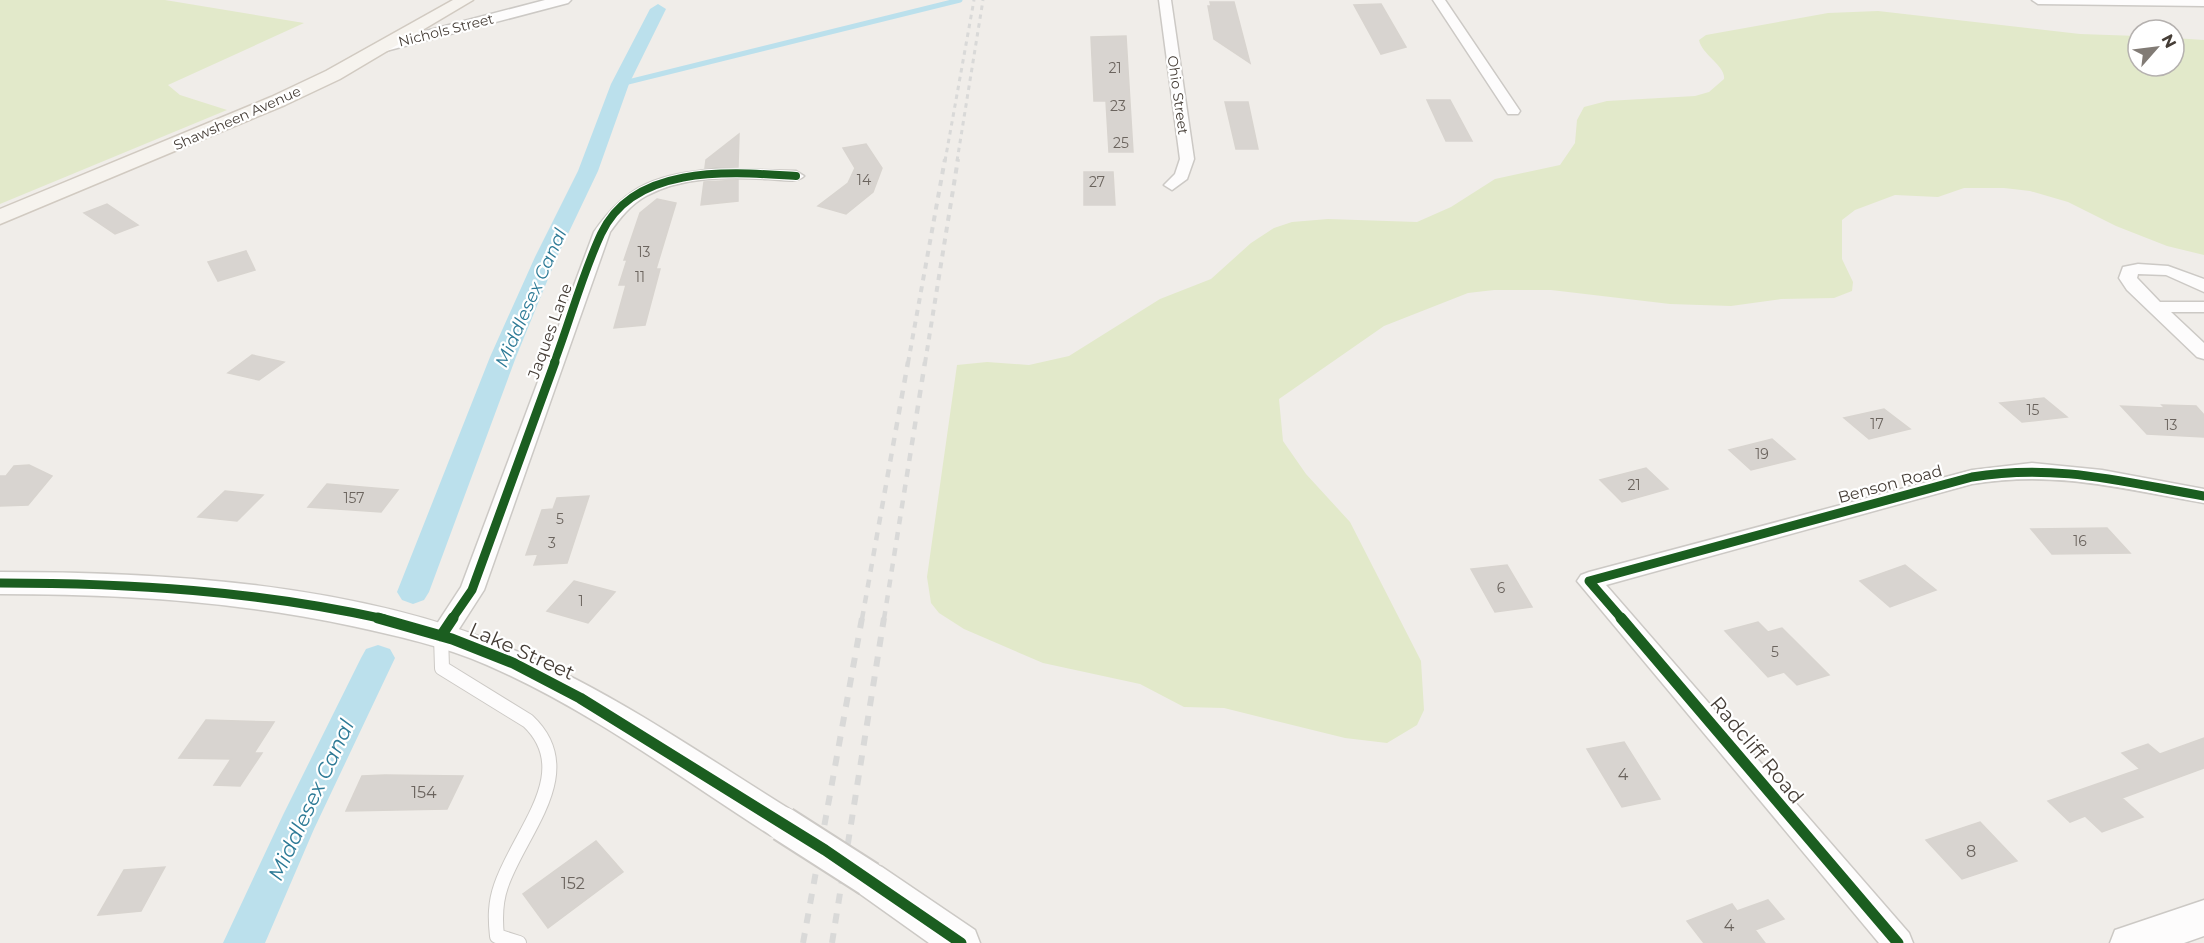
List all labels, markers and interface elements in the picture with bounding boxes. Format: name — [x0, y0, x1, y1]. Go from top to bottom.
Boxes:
street label: Nichols Street — [396, 9, 496, 51]
north arrow — [2126, 18, 2186, 78]
text: N — [2157, 31, 2180, 51]
street label: Ohio Street — [1164, 54, 1193, 136]
house number: 21 — [1108, 59, 1122, 77]
street label: Shawsheen Avenue — [170, 82, 304, 154]
house number: 23 — [1110, 97, 1126, 115]
house number: 25 — [1113, 134, 1129, 152]
house number: 14 — [857, 171, 872, 189]
house number: 27 — [1089, 173, 1105, 191]
water label: Middlesex Canal — [490, 225, 572, 371]
house number: 13 — [638, 243, 651, 261]
house number: 11 — [635, 268, 645, 286]
street label: Jaques Lane — [524, 281, 576, 382]
house number: 15 — [2027, 401, 2040, 419]
house number: 17 — [1870, 415, 1884, 433]
house number: 13 — [2165, 416, 2178, 434]
house number: 19 — [1755, 445, 1769, 463]
street label: Benson Road — [1836, 461, 1944, 507]
house number: 21 — [1627, 476, 1641, 494]
house number: 157 — [343, 489, 365, 507]
house number: 5 — [556, 510, 564, 528]
house number: 16 — [2073, 532, 2087, 550]
house number: 3 — [548, 534, 556, 552]
house number: 6 — [1497, 579, 1506, 597]
house number: 1 — [578, 592, 584, 610]
street label: Lake Street — [466, 617, 578, 685]
house number: 5 — [1771, 643, 1779, 661]
street label: Radcliff Road — [1705, 691, 1809, 809]
water label: Middlesex Canal — [263, 715, 359, 884]
house number: 4 — [1618, 765, 1629, 784]
house number: 154 — [411, 783, 437, 802]
house number: 8 — [1966, 842, 1976, 861]
house number: 152 — [561, 874, 585, 893]
house number: 4 — [1724, 916, 1735, 935]

